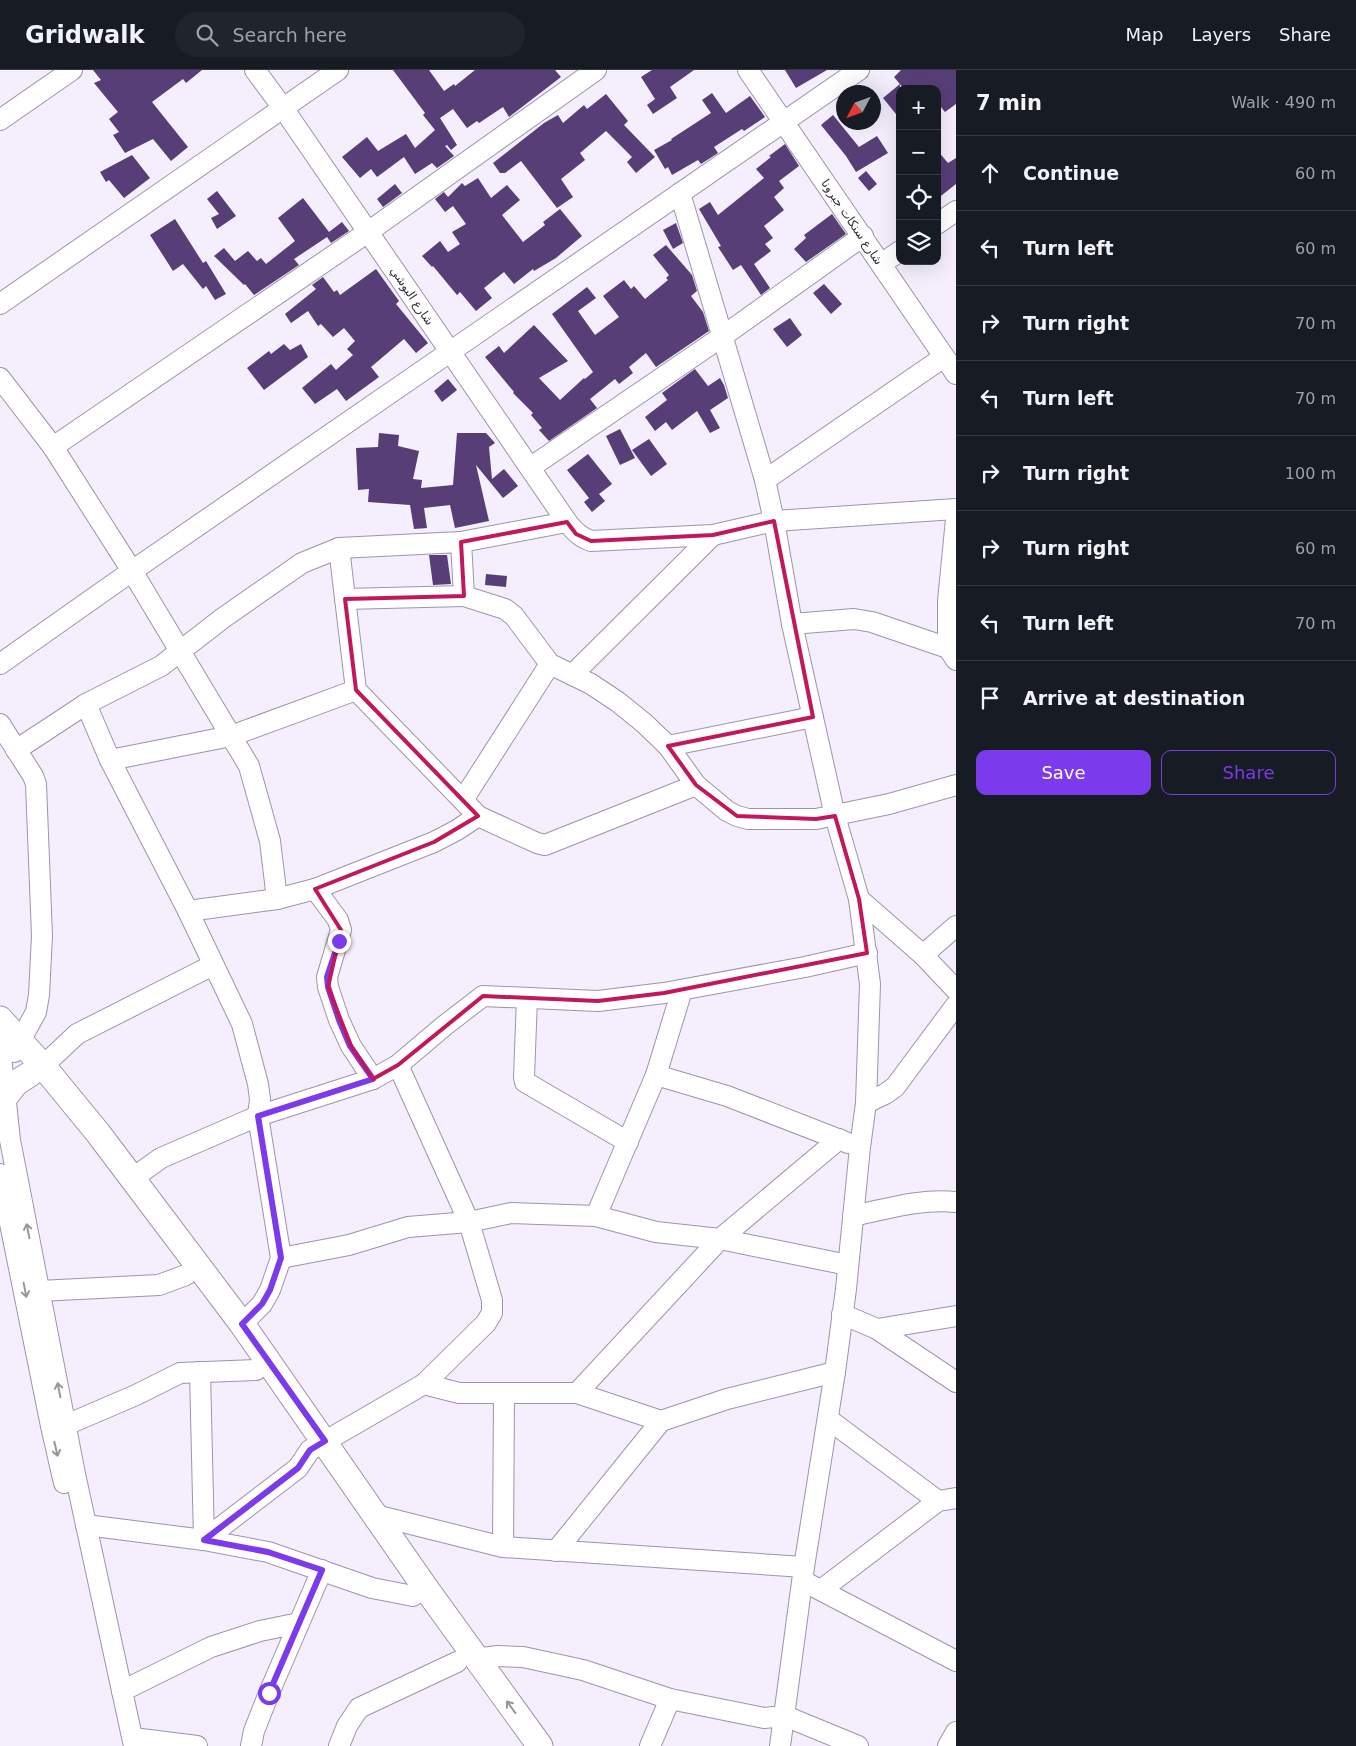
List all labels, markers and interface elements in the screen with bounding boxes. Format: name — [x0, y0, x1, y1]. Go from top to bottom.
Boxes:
search box — [175, 12, 525, 57]
text: Gridwalk — [25, 21, 145, 49]
icon: search — [193, 21, 221, 49]
text: Search here — [233, 24, 347, 46]
text: Map — [1125, 24, 1163, 45]
text: Layers — [1191, 24, 1251, 45]
text: Share — [1279, 24, 1331, 45]
north arrow — [836, 85, 881, 130]
map controls — [896, 85, 941, 265]
button: + — [896, 85, 941, 130]
text: 7 min — [976, 91, 1042, 115]
text: Walk · 490 m — [1231, 93, 1336, 112]
button: − — [896, 130, 941, 175]
icon: ahead — [976, 159, 1004, 187]
text: Continue — [1023, 162, 1119, 184]
text: 60 m — [1295, 164, 1336, 183]
button: locate — [896, 175, 941, 220]
street label: شارع سنكات جبرونا — [817, 177, 886, 268]
button: layers — [896, 220, 941, 265]
icon: left — [976, 234, 1004, 262]
text: Turn left — [1023, 237, 1114, 259]
text: 60 m — [1295, 239, 1336, 258]
street label: شارع البوشي — [387, 264, 437, 328]
icon: right — [976, 309, 1004, 337]
text: Turn right — [1023, 312, 1129, 334]
text: 70 m — [1295, 314, 1336, 333]
icon: left — [976, 384, 1004, 412]
text: Turn left — [1023, 387, 1114, 409]
text: 70 m — [1295, 389, 1336, 408]
icon: right — [976, 459, 1004, 487]
text: Turn right — [1023, 462, 1129, 484]
text: 100 m — [1285, 464, 1336, 483]
icon: right — [976, 534, 1004, 562]
text: Turn right — [1023, 537, 1129, 559]
text: 60 m — [1295, 539, 1336, 558]
icon: left — [976, 609, 1004, 637]
text: Turn left — [1023, 612, 1114, 634]
text: 70 m — [1295, 614, 1336, 633]
icon: arrive — [976, 684, 1004, 712]
text: Arrive at destination — [1023, 687, 1245, 709]
button: Save — [976, 750, 1151, 795]
button: Share — [1161, 750, 1336, 795]
route end — [328, 930, 351, 953]
one-way arrow — [22, 1223, 32, 1239]
one-way arrow — [20, 1282, 30, 1298]
one-way arrow — [54, 1383, 63, 1399]
one-way arrow — [52, 1441, 61, 1457]
route start — [258, 1682, 281, 1705]
one-way arrow — [505, 1701, 516, 1714]

